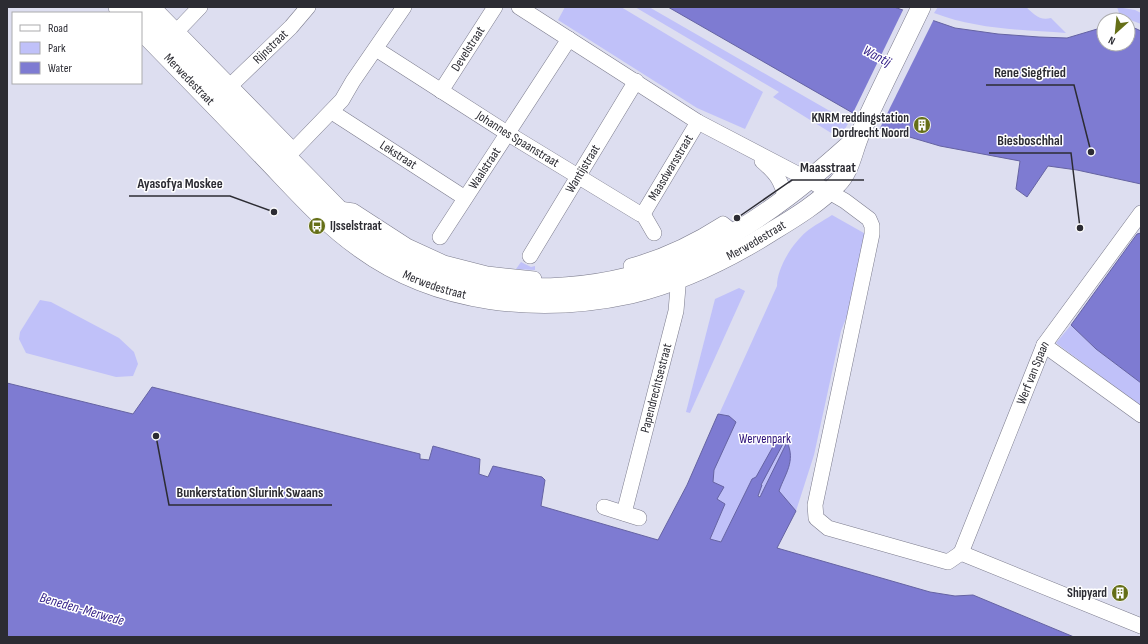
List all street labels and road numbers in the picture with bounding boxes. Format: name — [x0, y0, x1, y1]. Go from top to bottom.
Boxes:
street label: Develstraat — [448, 23, 488, 74]
street label: Rijnstraat — [250, 26, 291, 67]
street label: Merwedestraat — [160, 50, 218, 109]
street label: Johannes Spaanstraat — [472, 107, 562, 171]
street label: Maasdwarsstraat — [645, 132, 697, 204]
street label: Lekstraat — [377, 137, 420, 173]
street label: Wantijstraat — [562, 142, 604, 196]
street label: Waalstraat — [465, 144, 504, 192]
street label: Merwedestraat — [724, 217, 789, 264]
street label: Merwedestraat — [400, 266, 468, 303]
street label: Werf van Spaan — [1013, 337, 1053, 407]
street label: Papendrechtsestraat — [637, 342, 675, 434]

